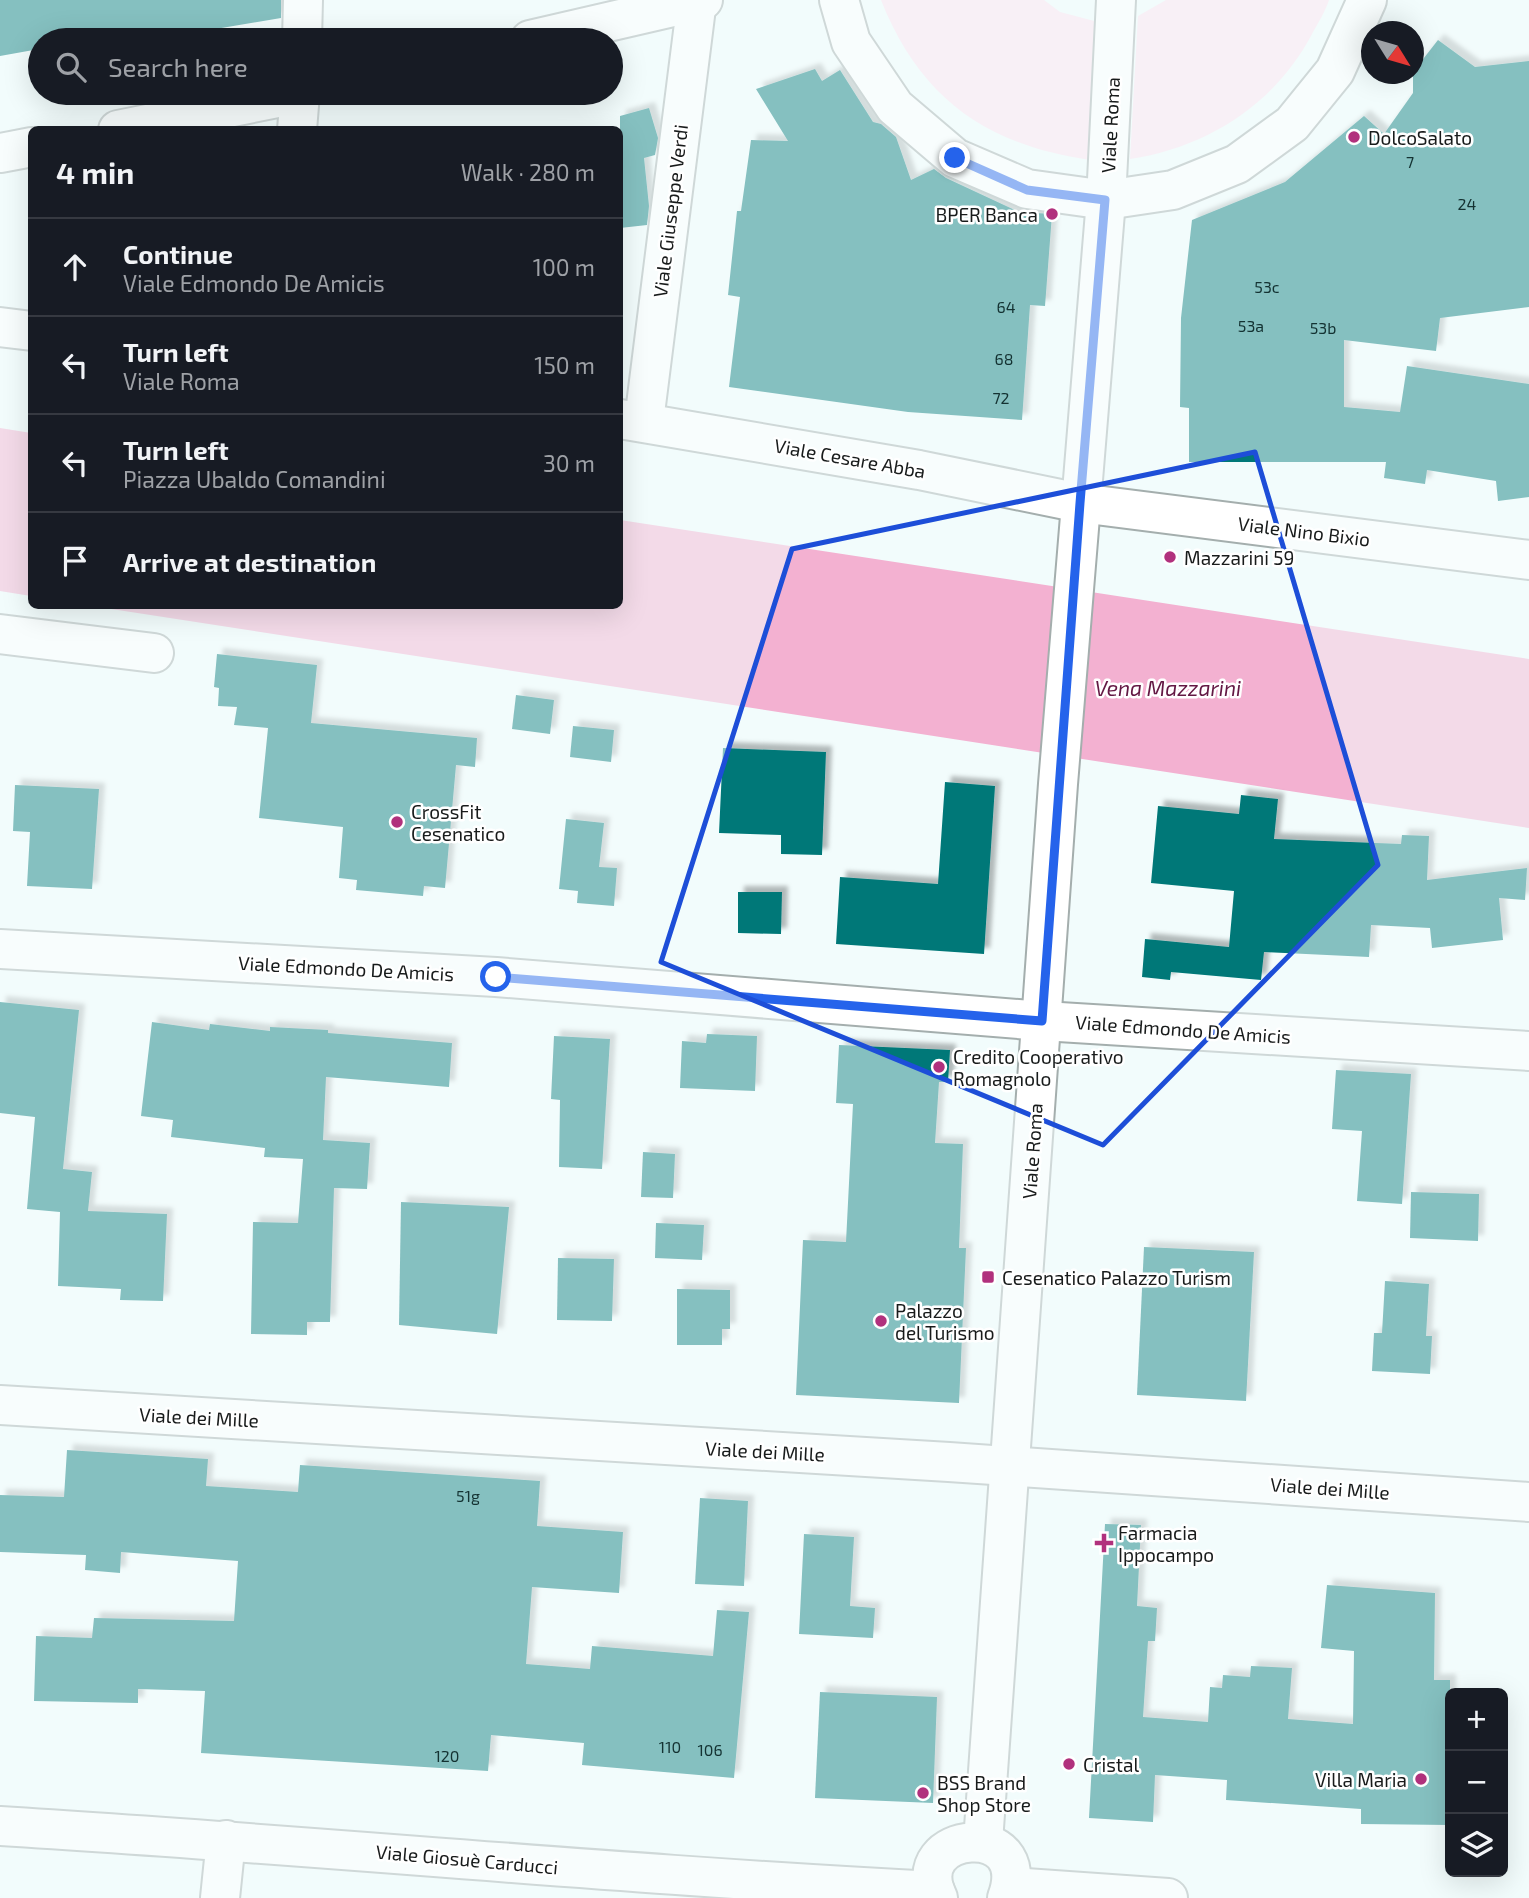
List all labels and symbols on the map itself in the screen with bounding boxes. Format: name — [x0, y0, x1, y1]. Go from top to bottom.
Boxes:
north arrow — [1361, 21, 1424, 84]
street label: Viale Roma — [1096, 76, 1124, 174]
street label: Viale Giuseppe Verdi — [648, 123, 692, 299]
place label: DolcoSalato — [1368, 126, 1472, 149]
marker: DolcoSalato — [1346, 129, 1362, 145]
route end — [939, 142, 970, 173]
house number: 7 — [1406, 152, 1414, 171]
house number: 24 — [1458, 194, 1477, 213]
place label: BPER Banca — [935, 203, 1038, 226]
marker: BPER Banca — [1044, 206, 1060, 222]
house number: 53c — [1254, 277, 1280, 296]
house number: 64 — [997, 297, 1016, 316]
house number: 53a — [1238, 316, 1264, 335]
house number: 53b — [1310, 318, 1336, 337]
house number: 68 — [995, 349, 1013, 368]
house number: 72 — [992, 388, 1010, 407]
street label: Viale Cesare Abba — [773, 433, 927, 483]
street label: Viale Nino Bixio — [1237, 511, 1371, 551]
place label: Mazzarini 59 — [1184, 546, 1294, 569]
marker: Mazzarini 59 — [1162, 549, 1178, 565]
water label: Vena Mazzarini — [1095, 675, 1241, 700]
place label: CrossFit Cesenatico — [411, 800, 505, 845]
marker: CrossFit Cesenatico — [389, 814, 405, 830]
street label: Viale Edmondo De Amicis — [237, 951, 455, 985]
route start — [480, 961, 511, 992]
street label: Viale Edmondo De Amicis — [1074, 1010, 1292, 1048]
place label: Credito Cooperativo Romagnolo — [953, 1045, 1124, 1090]
marker: Credito Cooperativo Romagnolo — [931, 1059, 947, 1075]
street label: Viale Roma — [1017, 1102, 1047, 1200]
place label: Cesenatico Palazzo Turism — [1002, 1266, 1231, 1289]
marker: Cesenatico Palazzo Turism — [980, 1269, 996, 1285]
place label: Palazzo del Turismo — [895, 1299, 995, 1344]
marker: Palazzo del Turismo — [873, 1313, 889, 1329]
street label: Viale dei Mille — [139, 1402, 259, 1432]
street label: Viale dei Mille — [705, 1436, 825, 1466]
street label: Viale dei Mille — [1269, 1472, 1391, 1504]
house number: 51g — [456, 1486, 480, 1505]
place label: Farmacia Ippocampo — [1118, 1521, 1214, 1566]
marker: Farmacia Ippocampo — [1096, 1535, 1112, 1551]
house number: 110 — [659, 1737, 681, 1756]
house number: 106 — [697, 1740, 723, 1759]
house number: 120 — [434, 1746, 460, 1765]
place label: Cristal — [1083, 1753, 1139, 1776]
marker: Cristal — [1061, 1756, 1077, 1772]
place label: Villa Maria — [1315, 1768, 1407, 1791]
place label: BSS Brand Shop Store — [937, 1771, 1031, 1816]
marker: Villa Maria — [1413, 1771, 1429, 1787]
marker: BSS Brand Shop Store — [915, 1785, 931, 1801]
street label: Viale Giosuè Carducci — [375, 1840, 559, 1878]

